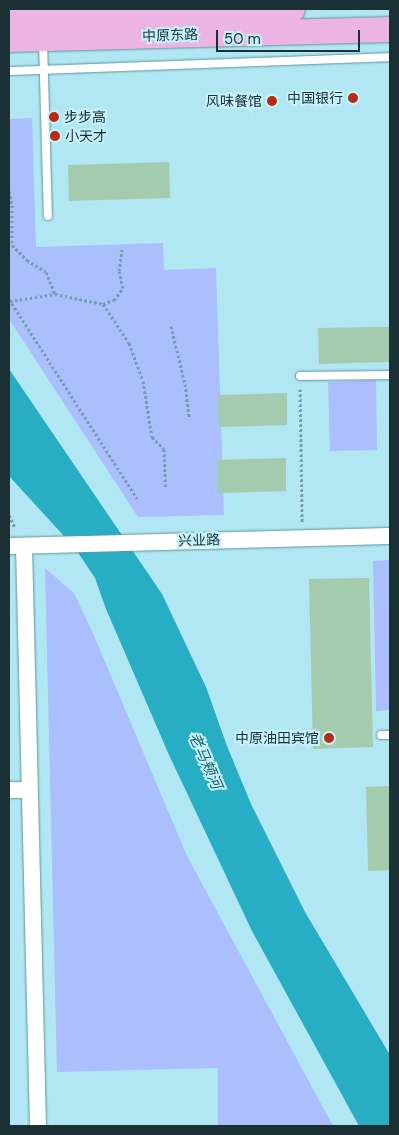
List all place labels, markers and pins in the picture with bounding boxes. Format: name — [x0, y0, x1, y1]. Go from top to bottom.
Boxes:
place label: 中国银行 — [287, 90, 343, 106]
marker: 中国银行 — [347, 92, 359, 104]
place label: 风味餐馆 — [206, 93, 262, 109]
marker: 风味餐馆 — [266, 95, 278, 107]
place label: 步步高 — [64, 109, 106, 125]
marker: 步步高 — [48, 111, 60, 123]
place label: 小天才 — [65, 128, 107, 144]
marker: 小天才 — [49, 130, 61, 142]
place label: 中原油田宾馆 — [235, 730, 319, 746]
marker: 中原油田宾馆 — [323, 732, 335, 744]

